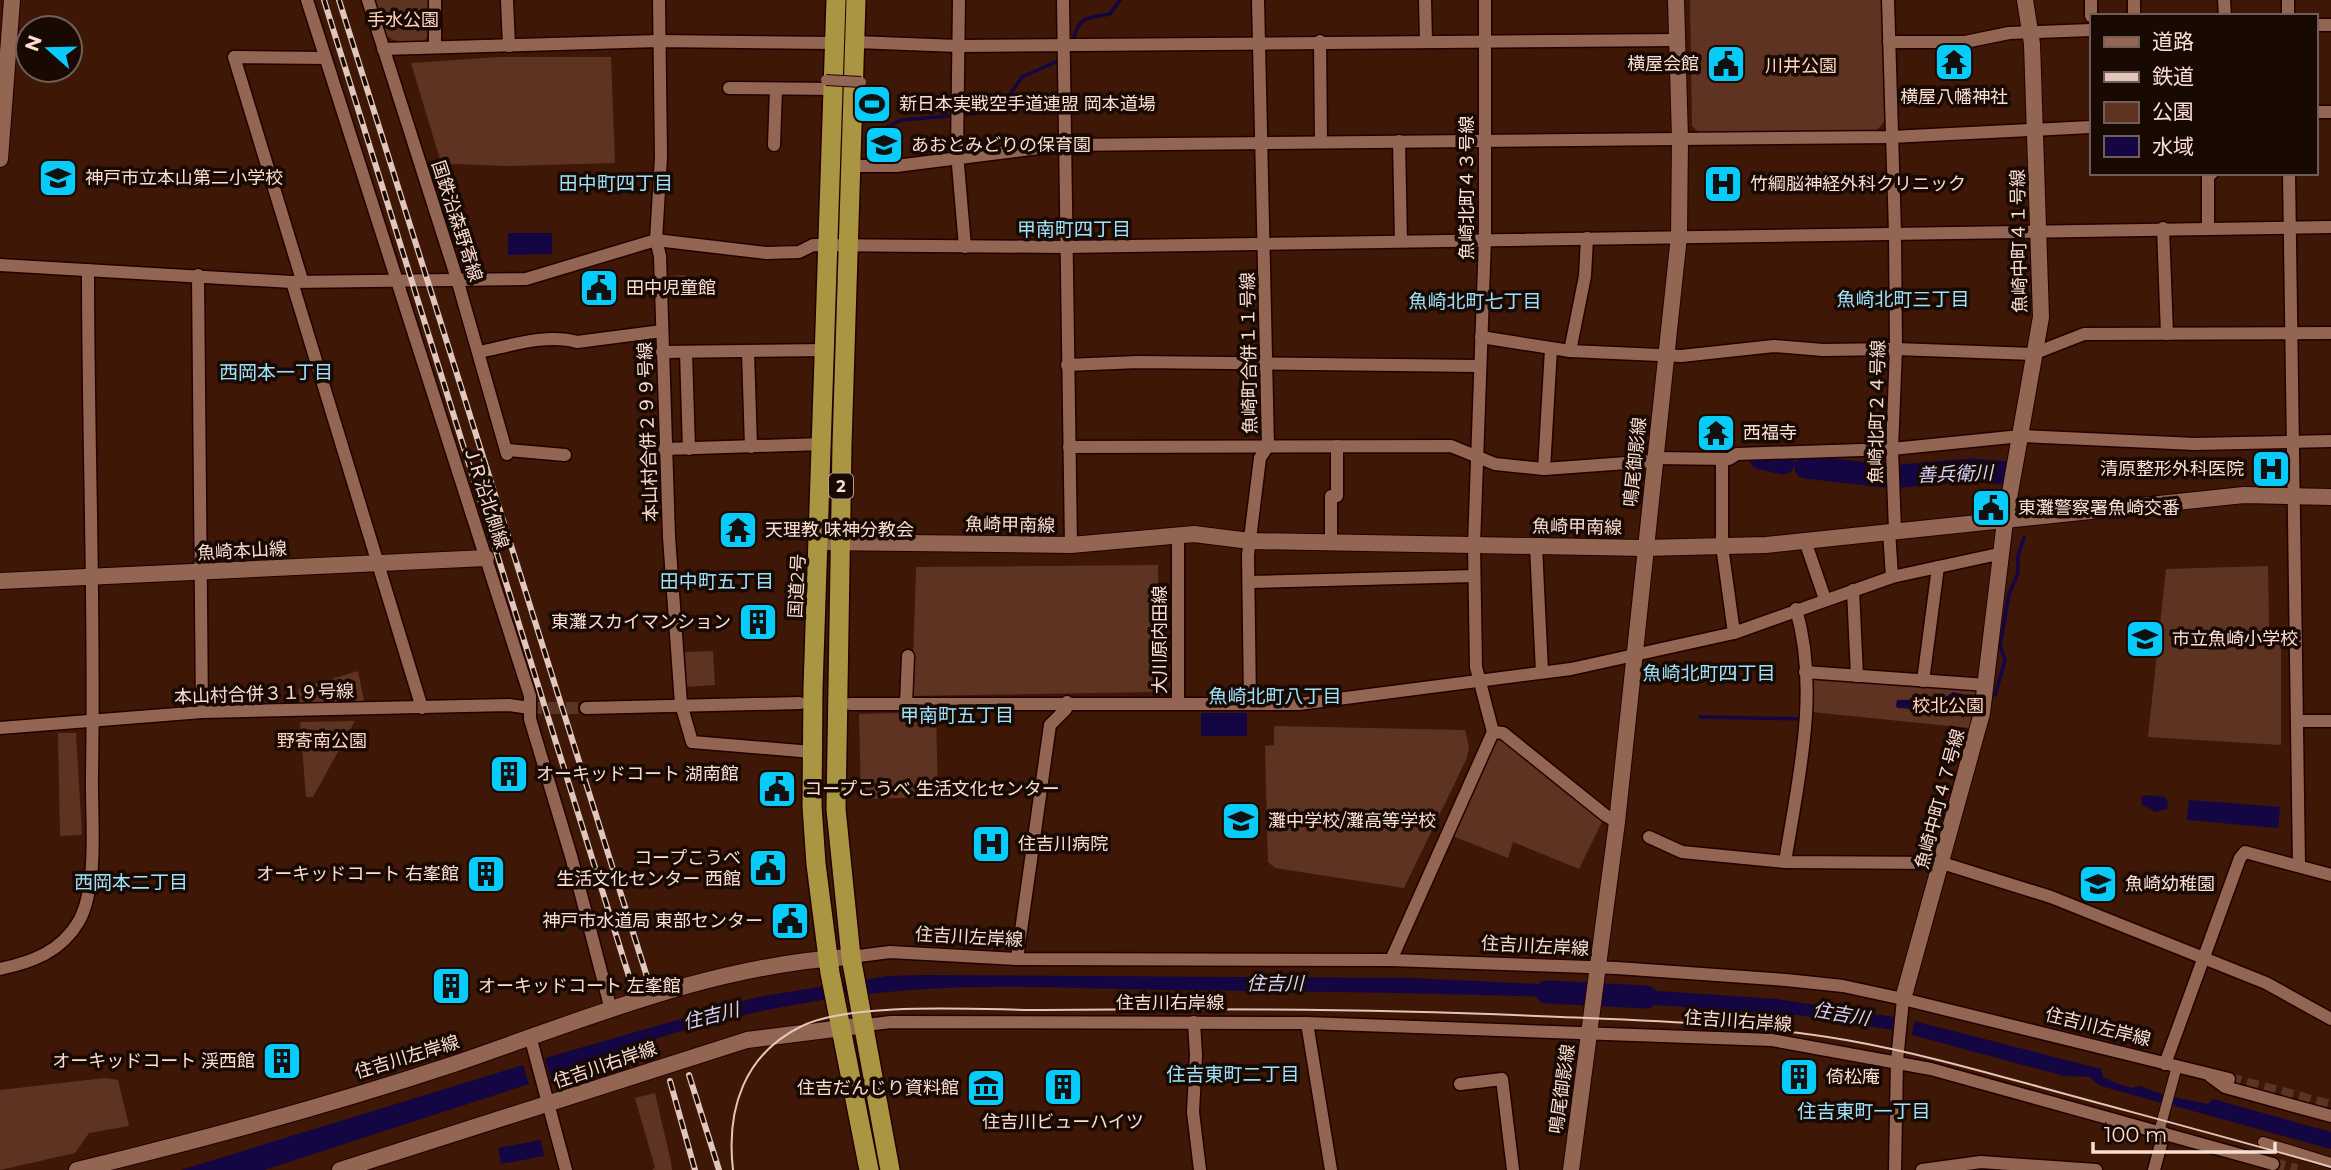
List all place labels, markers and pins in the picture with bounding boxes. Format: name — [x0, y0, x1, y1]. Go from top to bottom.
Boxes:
temple icon: 横屋八幡神社 — [1933, 41, 1975, 83]
public building icon: 横屋会館 — [1705, 43, 1747, 85]
place label: 横屋会館 — [1627, 53, 1699, 75]
sports icon: 新日本実戦空手道連盟 岡本道場 — [851, 83, 893, 125]
place label: 横屋八幡神社 — [1900, 86, 2008, 108]
place label: 新日本実戦空手道連盟 岡本道場 — [899, 93, 1156, 115]
school or university icon: あおとみどりの保育園 — [863, 124, 905, 166]
place label: あおとみどりの保育園 — [911, 134, 1091, 156]
school or university icon: 神戸市立本山第二小学校 — [37, 157, 79, 199]
hospital icon: 竹綱脳神経外科クリニック — [1702, 163, 1744, 205]
place label: 神戸市立本山第二小学校 — [85, 167, 283, 189]
place label: 竹綱脳神経外科クリニック — [1750, 173, 1966, 195]
public building icon: 田中児童館 — [578, 267, 620, 309]
place label: 田中児童館 — [626, 277, 716, 299]
temple icon: 西福寺 — [1695, 412, 1737, 454]
place label: 西福寺 — [1743, 422, 1797, 444]
hospital icon: 清原整形外科医院 — [2250, 448, 2292, 490]
place label: 清原整形外科医院 — [2100, 458, 2244, 480]
public building icon: 東灘警察署魚崎交番 — [1970, 487, 2012, 529]
place label: 東灘警察署魚崎交番 — [2018, 497, 2180, 519]
temple icon: 天理教 味神分教会 — [717, 509, 759, 551]
place label: 天理教 味神分教会 — [765, 519, 914, 541]
building icon: 東灘スカイマンション — [737, 601, 779, 643]
place label: 東灘スカイマンション — [551, 611, 731, 633]
school or university icon: 市立魚崎小学校 — [2124, 618, 2166, 660]
place label: 市立魚崎小学校 — [2172, 628, 2298, 650]
building icon: オーキッドコート 湖南館 — [488, 753, 530, 795]
place label: オーキッドコート 湖南館 — [536, 763, 739, 785]
public building icon: コープこうべ 生活文化センター — [756, 768, 798, 810]
place label: コープこうべ 生活文化センター — [804, 778, 1060, 800]
school or university icon: 灘中学校/灘高等学校 — [1220, 800, 1262, 842]
place label: 灘中学校/灘高等学校 — [1268, 810, 1436, 832]
hospital icon: 住吉川病院 — [970, 823, 1012, 865]
place label: 住吉川病院 — [1018, 833, 1108, 855]
place label: コープこうべ 生活文化センター 西館 — [556, 847, 741, 890]
public building icon: コープこうべ 生活文化センター 西館 — [747, 847, 789, 889]
building icon: オーキッドコート 右峯館 — [465, 853, 507, 895]
place label: オーキッドコート 右峯館 — [256, 863, 459, 885]
school or university icon: 魚崎幼稚園 — [2077, 863, 2119, 905]
place label: 魚崎幼稚園 — [2125, 873, 2215, 895]
public building icon: 神戸市水道局 東部センター — [769, 900, 811, 942]
place label: 神戸市水道局 東部センター — [542, 910, 763, 932]
building icon: オーキッドコート 左峯館 — [430, 965, 472, 1007]
place label: オーキッドコート 左峯館 — [478, 975, 681, 997]
building icon: オーキッドコート 渓西館 — [261, 1040, 303, 1082]
place label: オーキッドコート 渓西館 — [52, 1050, 255, 1072]
building icon: 倚松庵 — [1778, 1056, 1820, 1098]
building icon: 住吉川ビューハイツ — [1042, 1066, 1084, 1108]
place label: 倚松庵 — [1826, 1066, 1880, 1088]
museum icon: 住吉だんじり資料館 — [965, 1067, 1007, 1109]
place label: 住吉だんじり資料館 — [797, 1077, 959, 1099]
place label: 住吉川ビューハイツ — [982, 1111, 1144, 1133]

